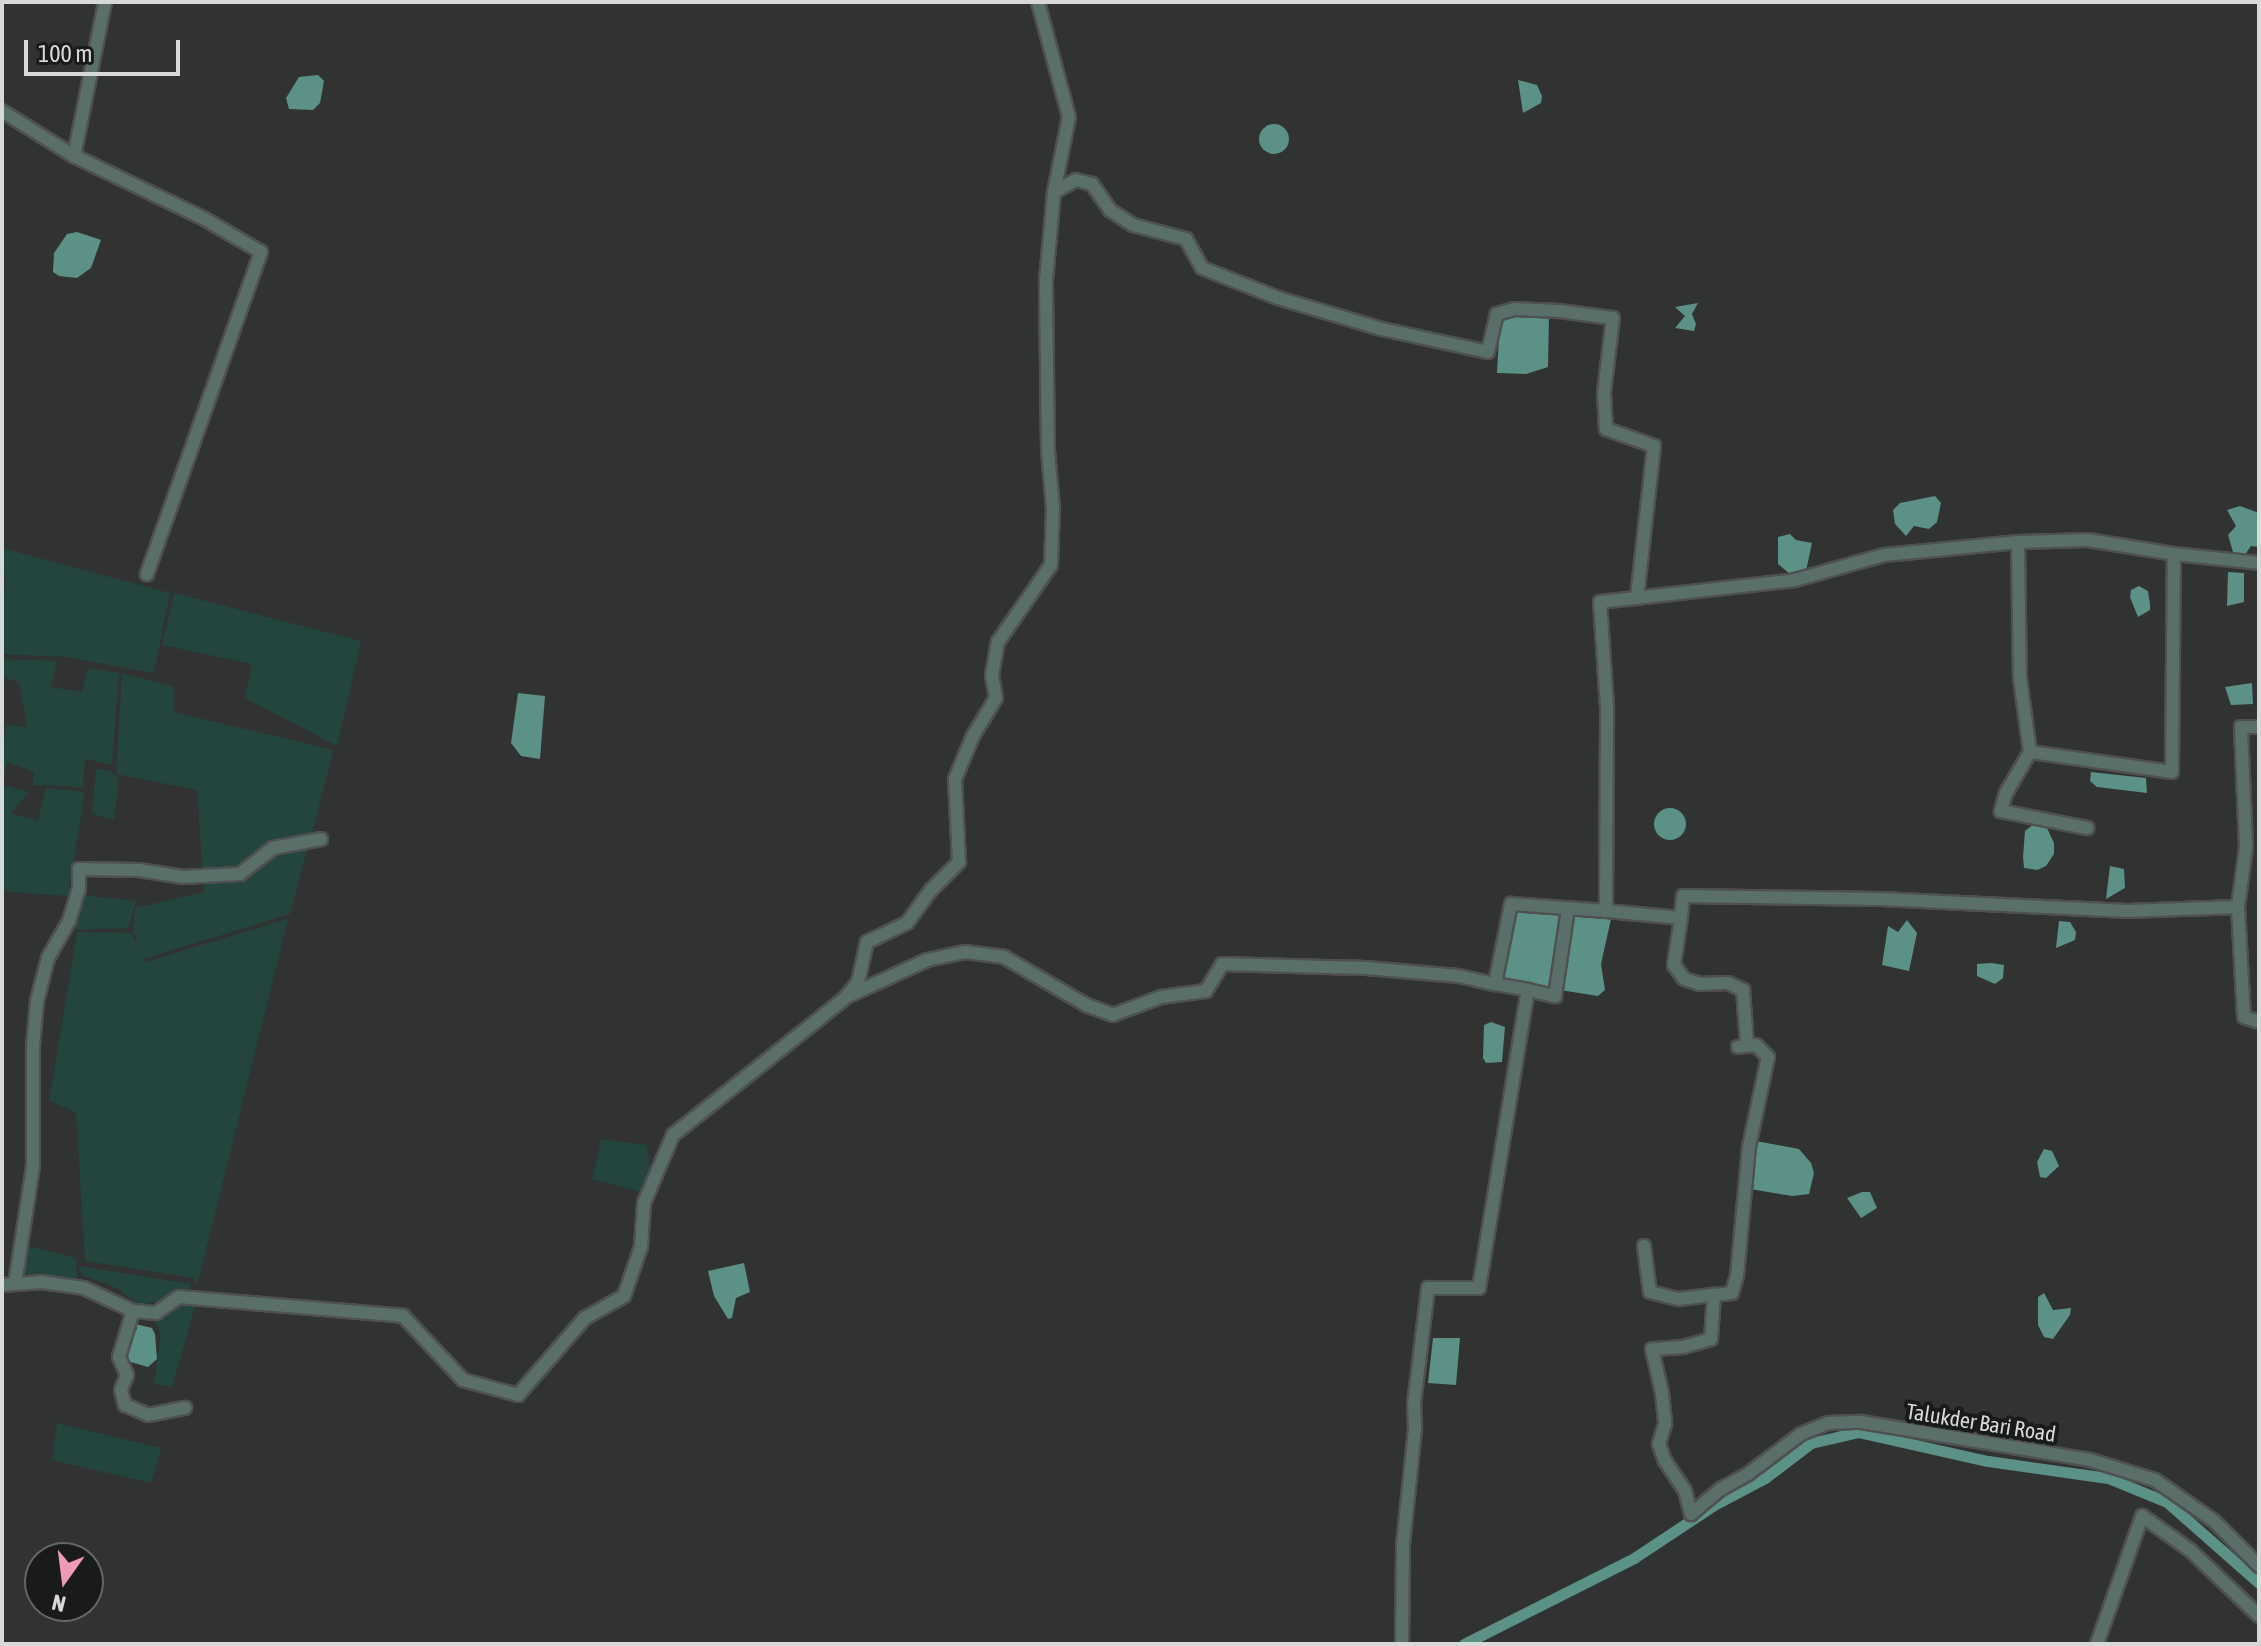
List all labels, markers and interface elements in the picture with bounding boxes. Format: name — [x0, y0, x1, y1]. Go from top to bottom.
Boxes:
scale bar — [28, 24, 184, 74]
text: 100 m — [38, 40, 92, 67]
street label: Talukder Bari Road — [1904, 1398, 2058, 1448]
north arrow — [24, 1542, 104, 1622]
text: N — [49, 1589, 68, 1618]

